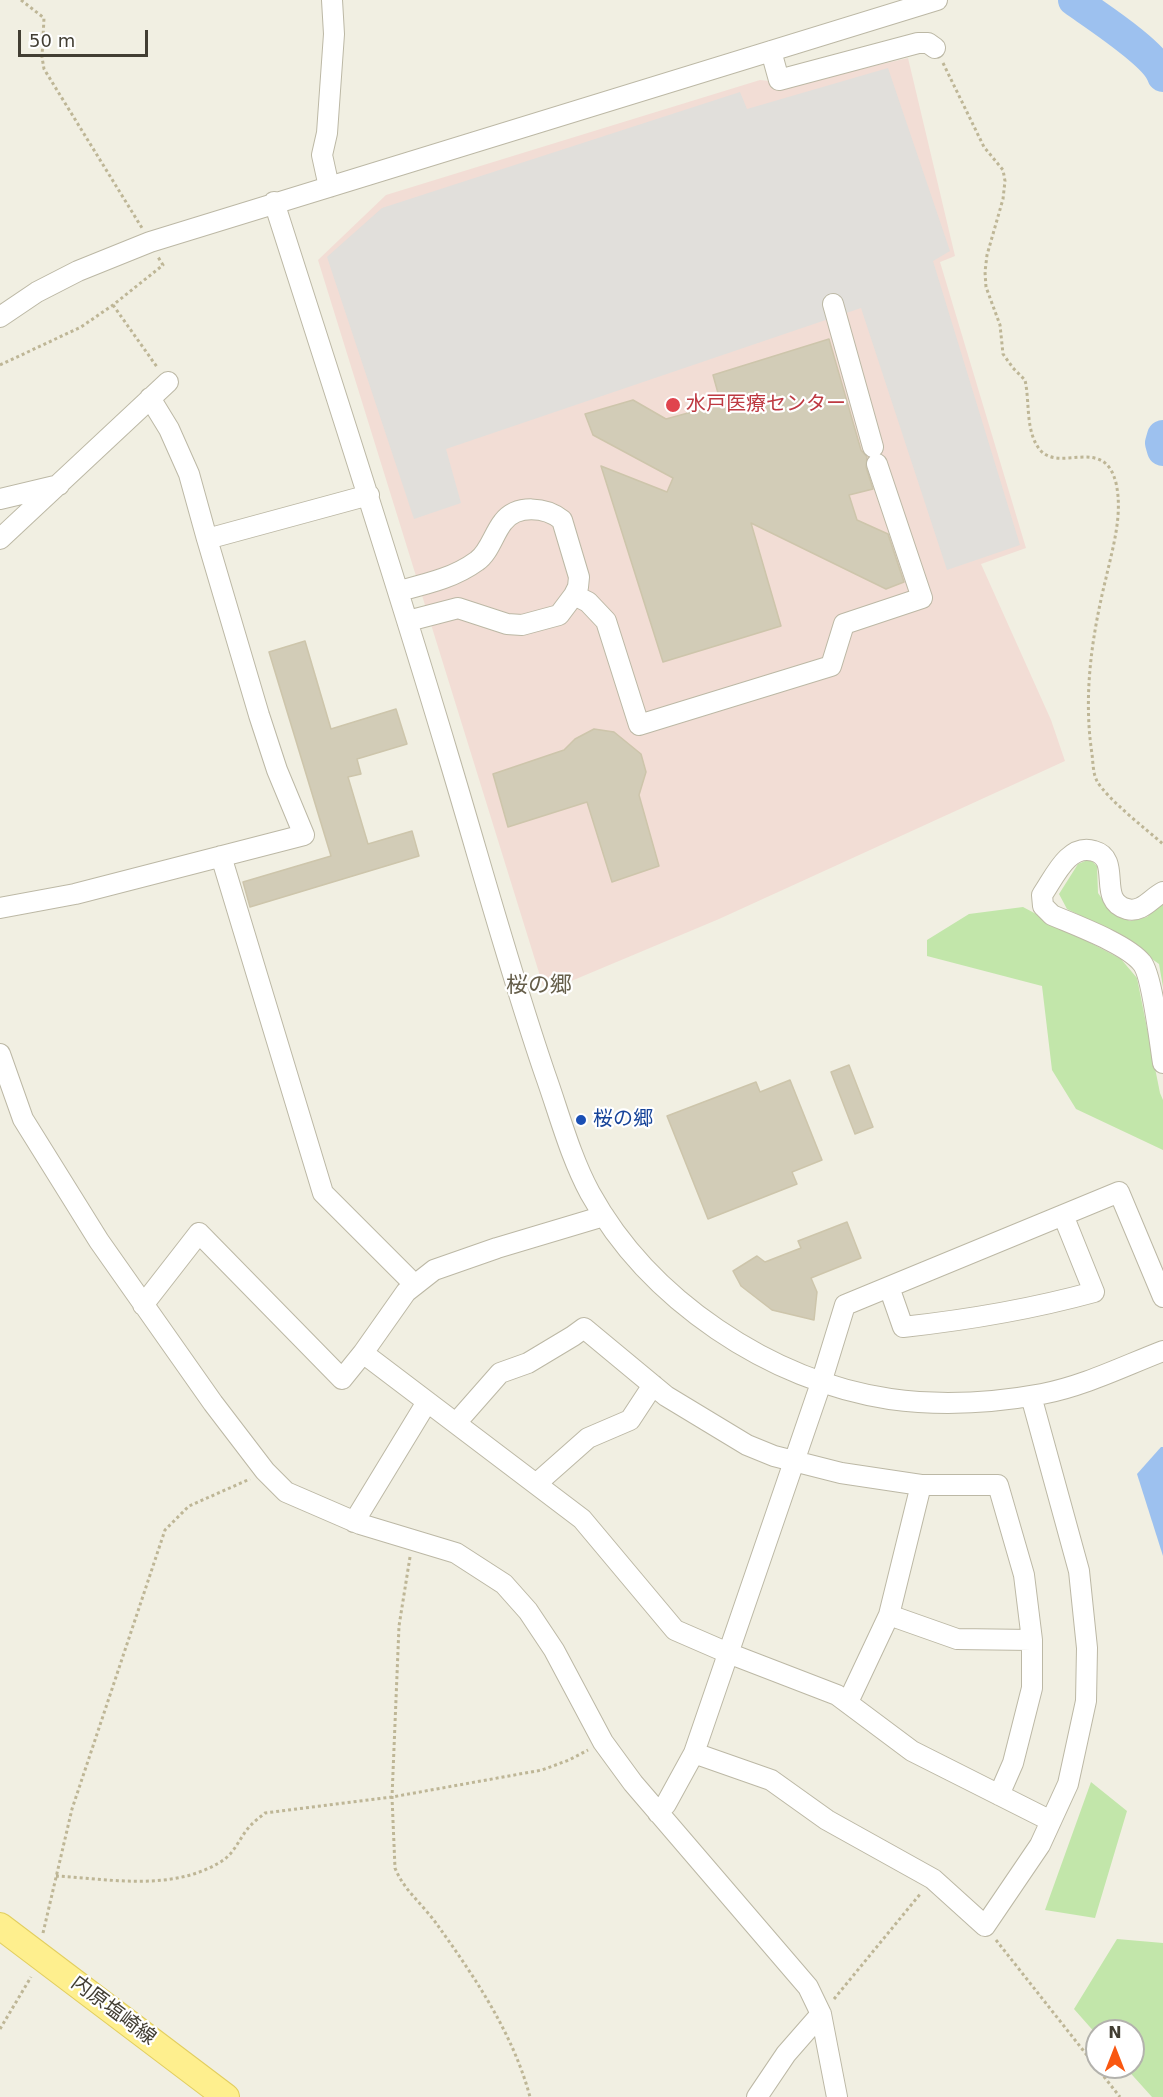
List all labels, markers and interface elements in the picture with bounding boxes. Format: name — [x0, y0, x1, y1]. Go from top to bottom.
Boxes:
scale bar — [21, 18, 152, 56]
text: 50 m — [29, 30, 75, 51]
place label: 水戸医療センター — [686, 393, 846, 417]
marker: 水戸医療センター — [664, 396, 682, 414]
district label: 桜の郷 — [506, 973, 572, 999]
place label: 桜の郷 — [593, 1108, 653, 1132]
marker: 桜の郷 — [574, 1113, 588, 1127]
street label: 内原塩崎線 — [66, 1971, 160, 2051]
north arrow — [1085, 2019, 1145, 2079]
text: N — [1108, 2023, 1122, 2042]

